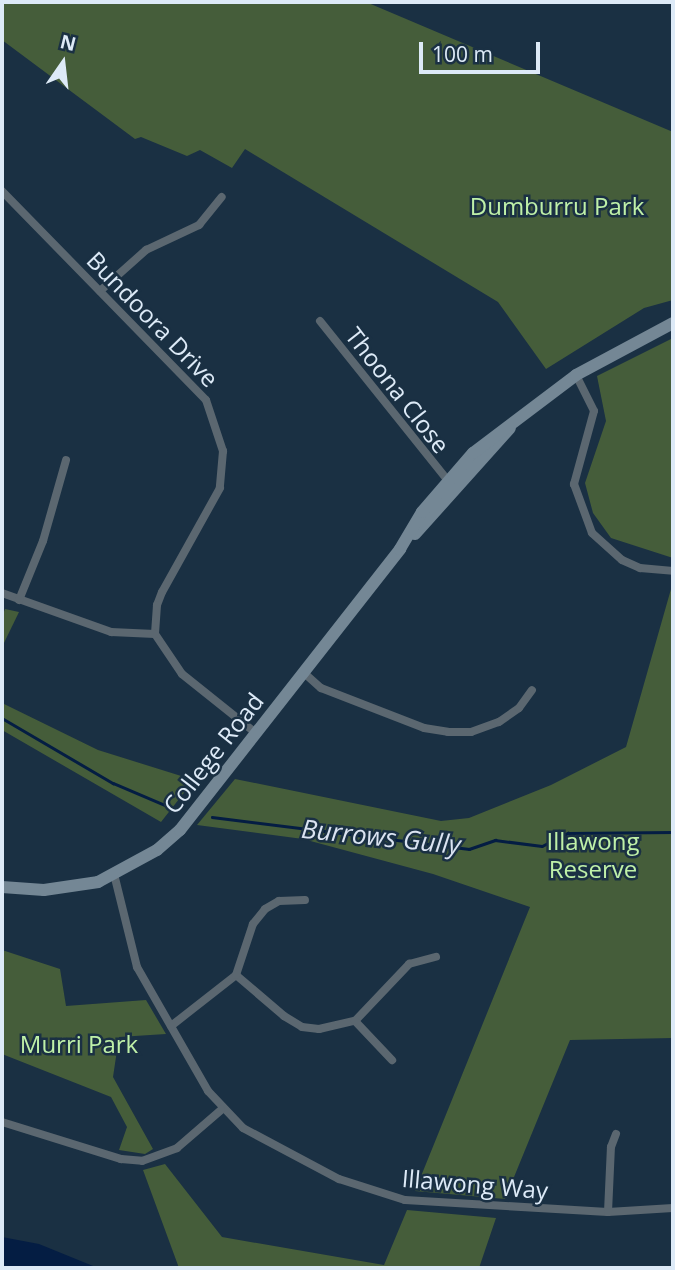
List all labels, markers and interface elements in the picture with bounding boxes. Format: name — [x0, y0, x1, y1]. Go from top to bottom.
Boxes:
north arrow — [28, 28, 98, 98]
text: N — [57, 28, 79, 57]
scale bar — [423, 28, 544, 72]
text: 100 m — [432, 40, 493, 68]
park label: Dumburru Park — [470, 192, 644, 220]
street label: Bundoora Drive — [81, 245, 225, 393]
street label: Thoona Close — [340, 321, 456, 459]
street label: College Road — [157, 687, 269, 819]
water label: Burrows Gully — [300, 813, 462, 861]
park label: Illawong Reserve — [547, 827, 639, 883]
park label: Murri Park — [20, 1030, 138, 1058]
street label: Illawong Way — [401, 1163, 549, 1205]

